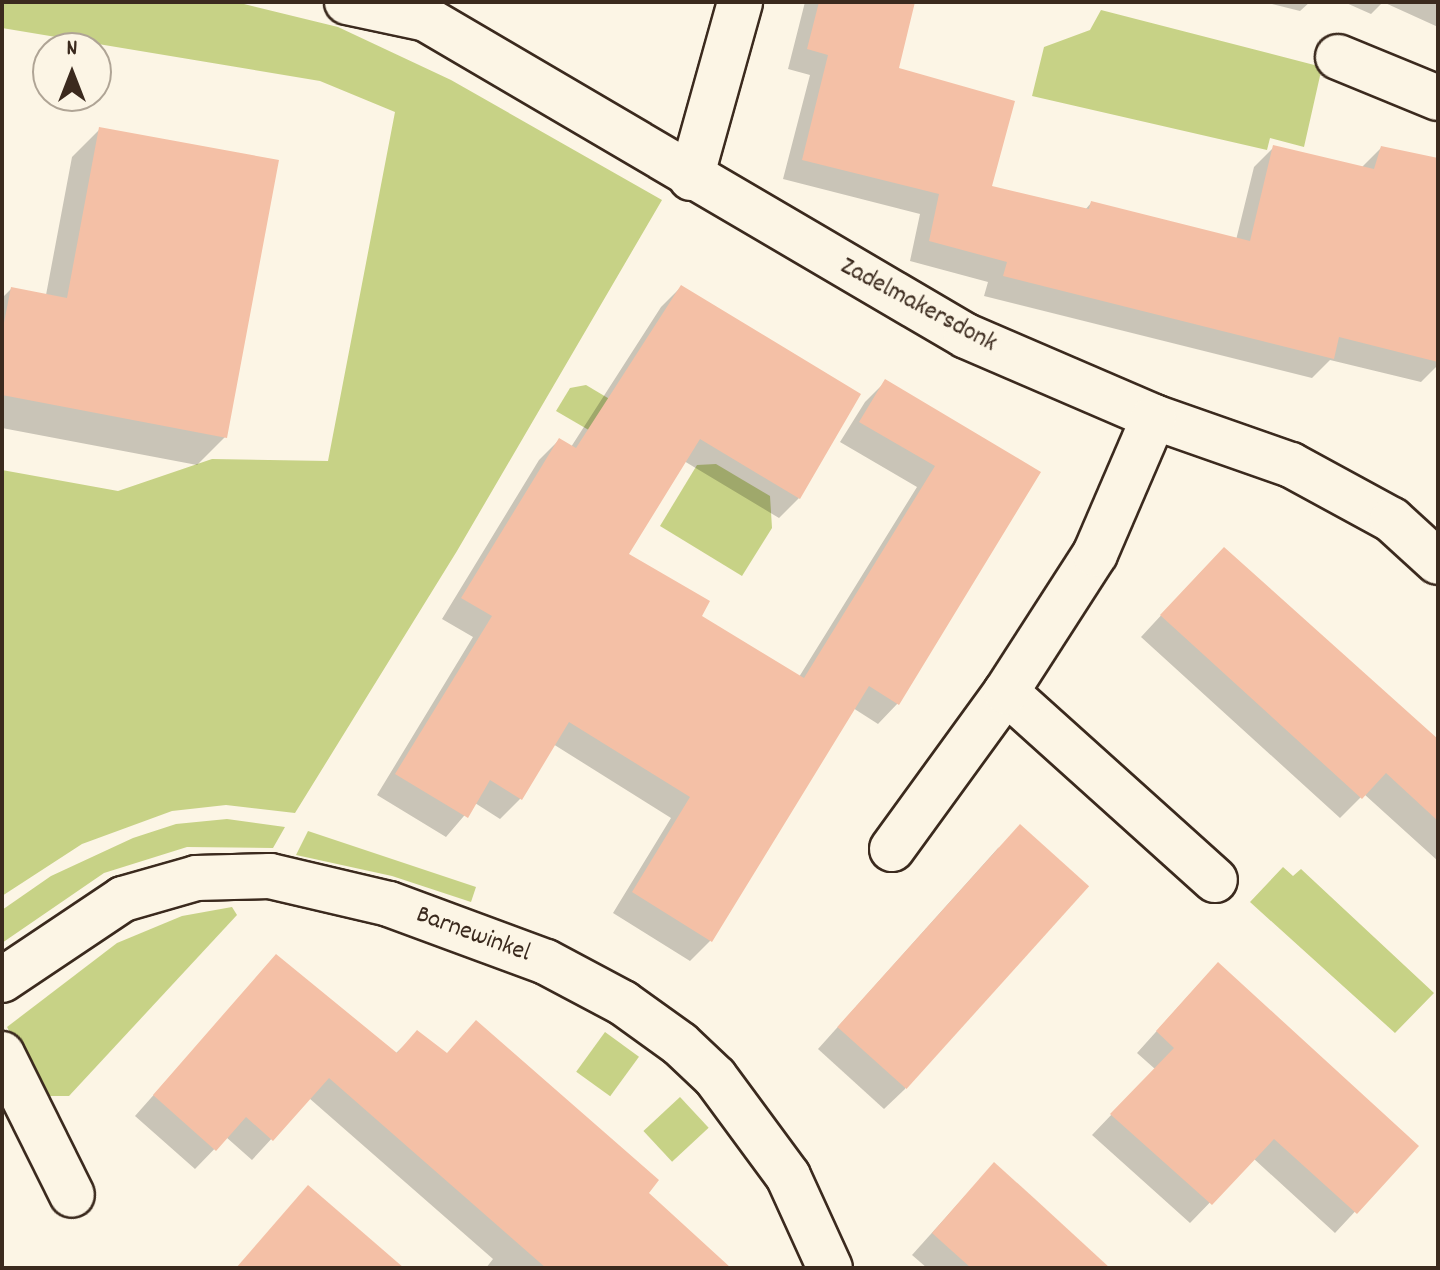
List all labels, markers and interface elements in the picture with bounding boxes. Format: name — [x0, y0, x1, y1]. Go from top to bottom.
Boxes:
north arrow — [32, 32, 112, 112]
text: N — [67, 34, 77, 65]
street label: Zadelmakersdonk — [834, 252, 1002, 360]
street label: Barnewinkel — [412, 900, 534, 970]

